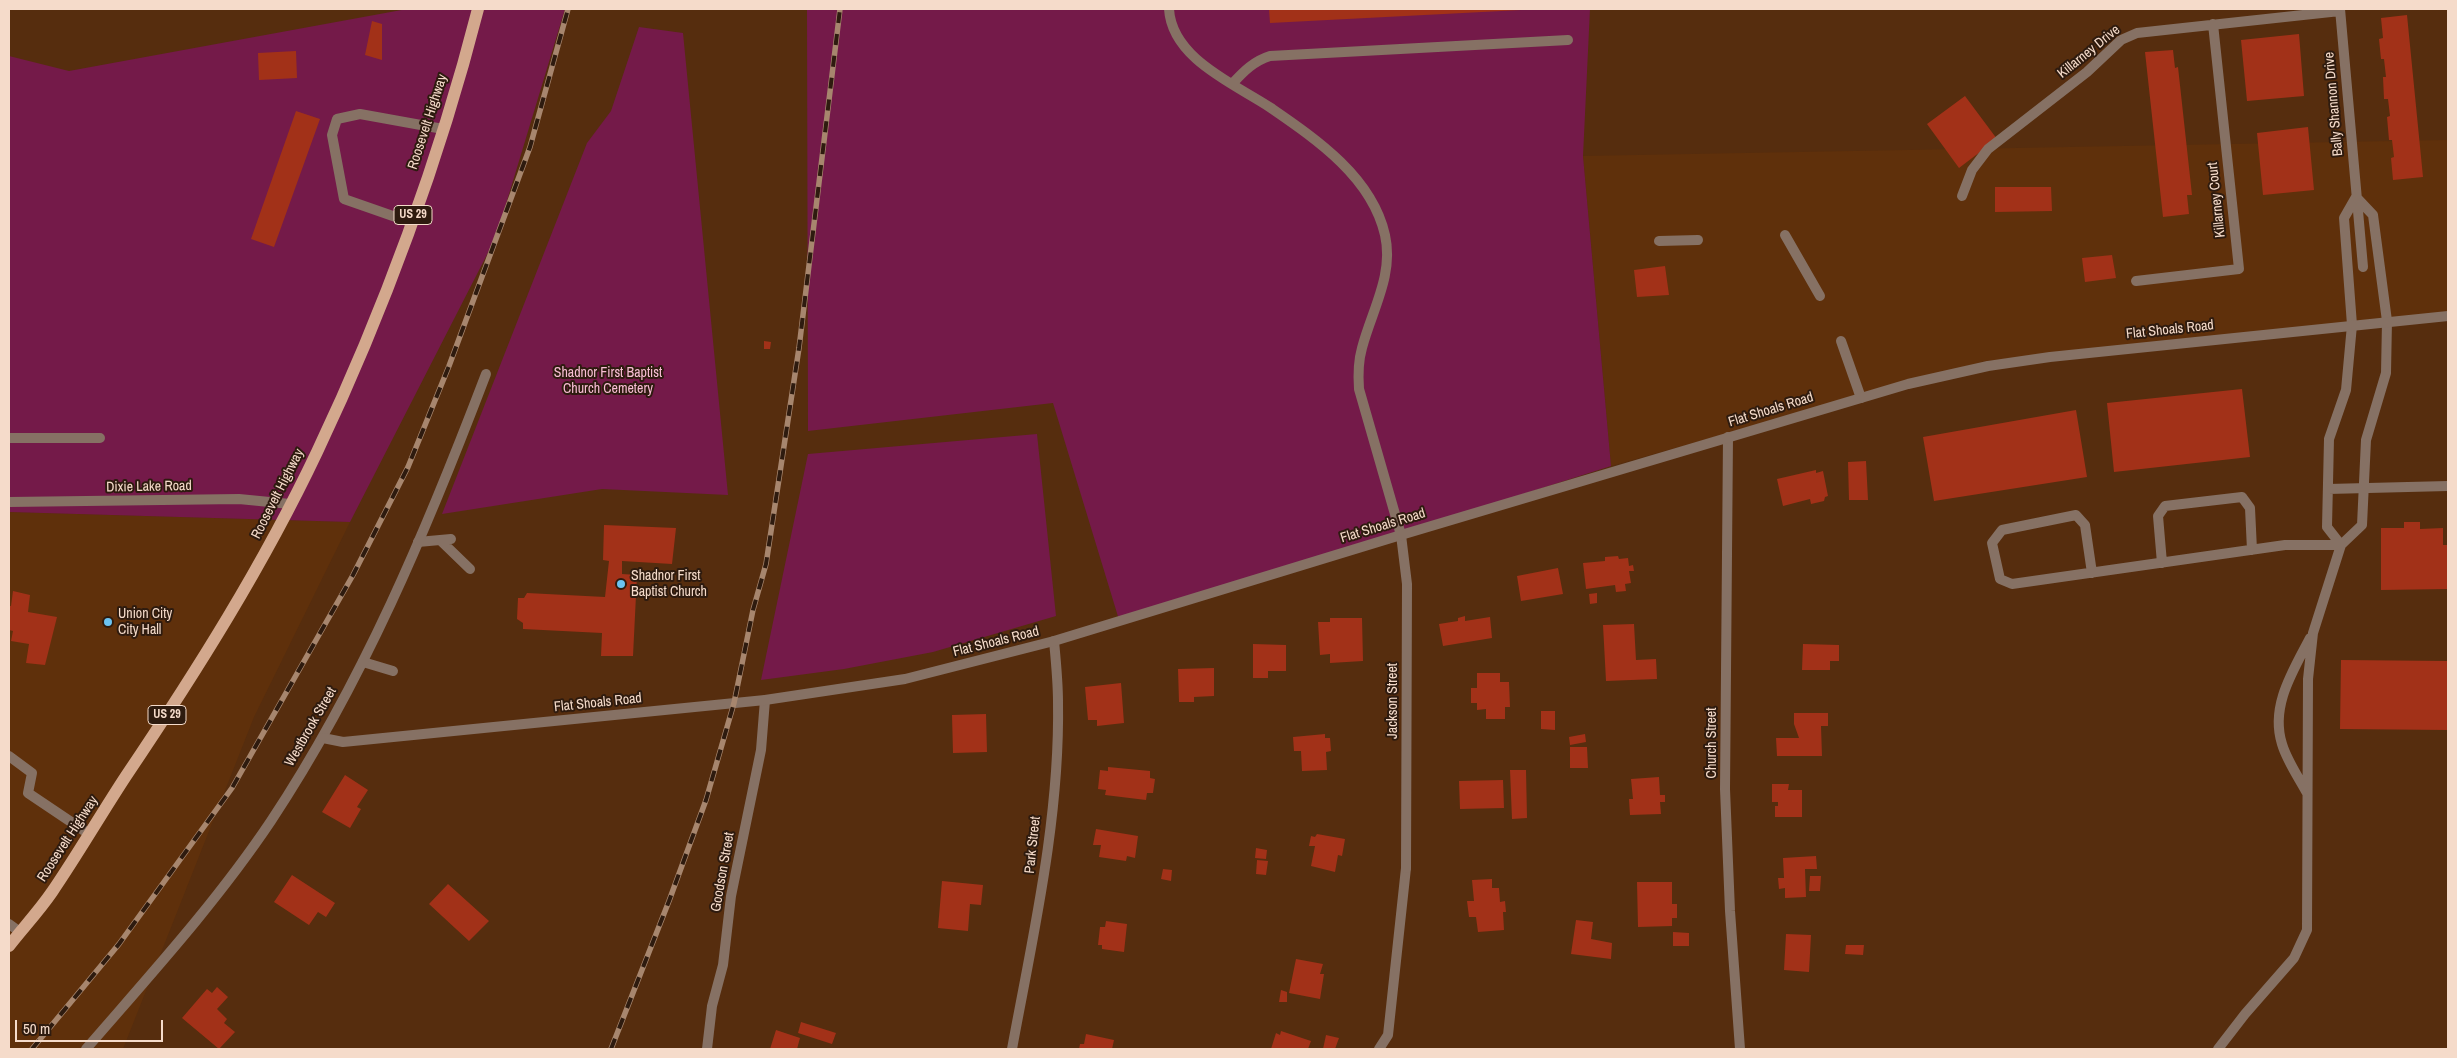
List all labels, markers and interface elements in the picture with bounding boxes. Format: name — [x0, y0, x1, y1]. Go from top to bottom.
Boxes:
street label: Killarney Drive — [2054, 22, 2124, 82]
street label: Bally Shannon Drive — [2321, 51, 2347, 157]
street label: Roosevelt Highway — [405, 72, 451, 172]
street label: Killarney Court — [2205, 161, 2229, 239]
road number: US 29 — [394, 206, 432, 224]
street label: Flat Shoals Road — [2125, 317, 2215, 343]
park label: Shadnor First Baptist Church Cemetery — [554, 365, 662, 398]
street label: Flat Shoals Road — [1726, 389, 1816, 431]
street label: Roosevelt Highway — [248, 446, 308, 542]
street label: Dixie Lake Road — [106, 478, 192, 496]
street label: Flat Shoals Road — [1338, 505, 1428, 547]
place label: Shadnor First Baptist Church — [631, 568, 707, 600]
marker: Shadnor First Baptist Church — [615, 578, 627, 590]
place label: Union City City Hall — [118, 606, 172, 638]
marker: Union City City Hall — [102, 616, 114, 628]
street label: Flat Shoals Road — [951, 623, 1041, 661]
street label: Jackson Street — [1385, 663, 1401, 739]
street label: Westbrook Street — [282, 684, 340, 770]
street label: Flat Shoals Road — [553, 690, 643, 716]
road number: US 29 — [148, 706, 186, 724]
street label: Church Street — [1704, 708, 1720, 778]
street label: Roosevelt Highway — [34, 793, 102, 885]
street label: Park Street — [1022, 816, 1044, 874]
street label: Goodson Street — [708, 831, 738, 913]
scale bar — [18, 1010, 165, 1042]
text: 50 m — [23, 1018, 50, 1039]

